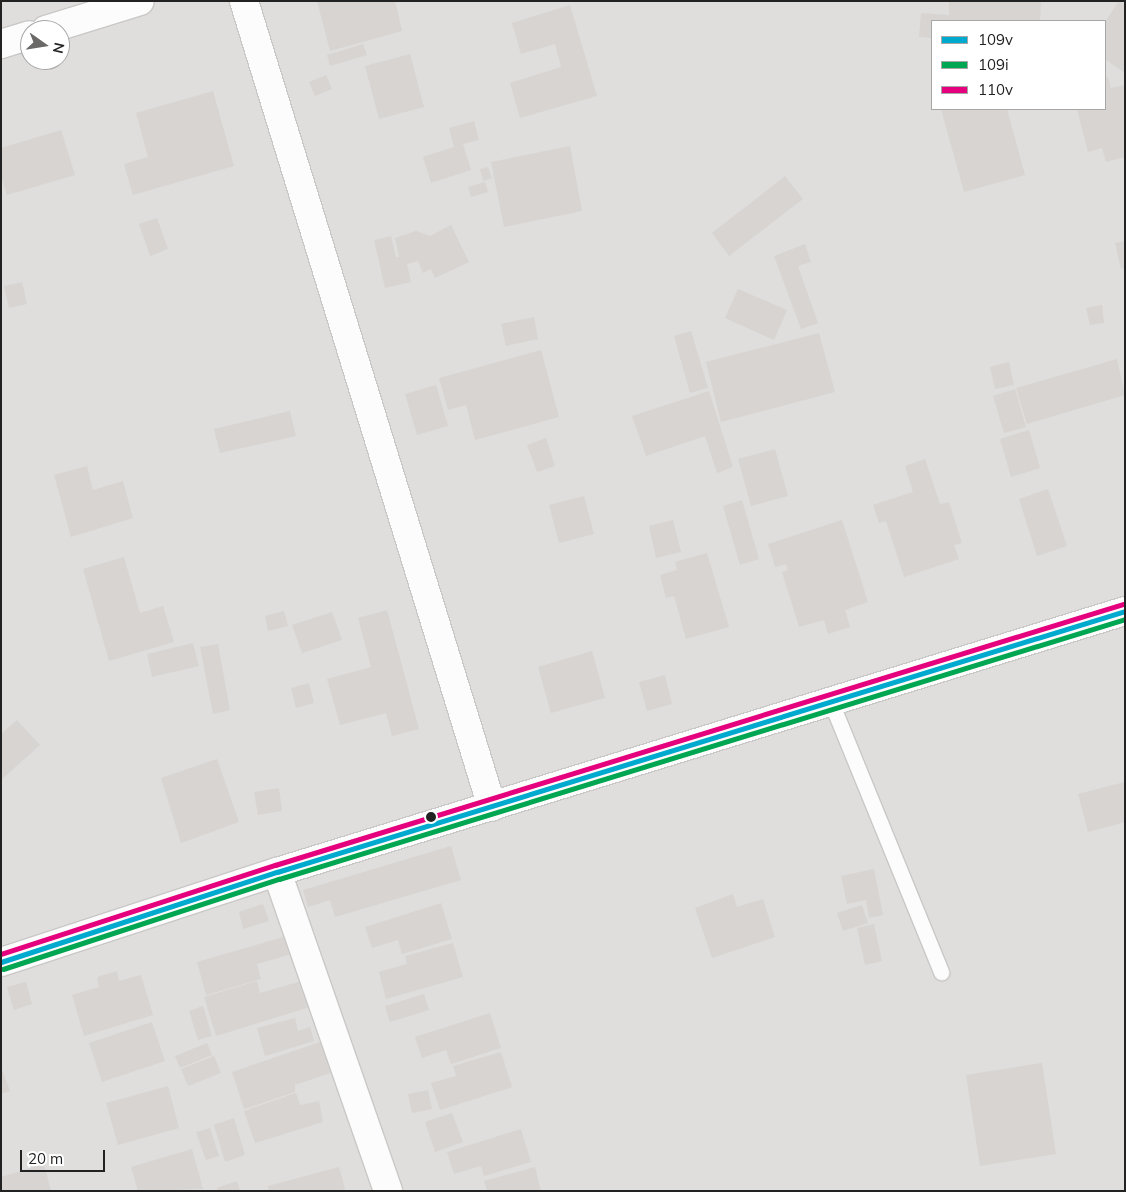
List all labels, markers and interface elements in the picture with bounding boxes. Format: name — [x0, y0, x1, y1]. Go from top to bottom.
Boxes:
north arrow — [20, 20, 70, 70]
legend — [931, 20, 1106, 110]
text: 109v — [978, 30, 1013, 49]
text: N — [49, 41, 69, 55]
text: 109i — [978, 55, 1009, 74]
text: 110v — [978, 80, 1013, 99]
unlabelled marker — [426, 812, 436, 822]
scale bar — [22, 1140, 108, 1172]
text: 20 m — [28, 1149, 63, 1168]

